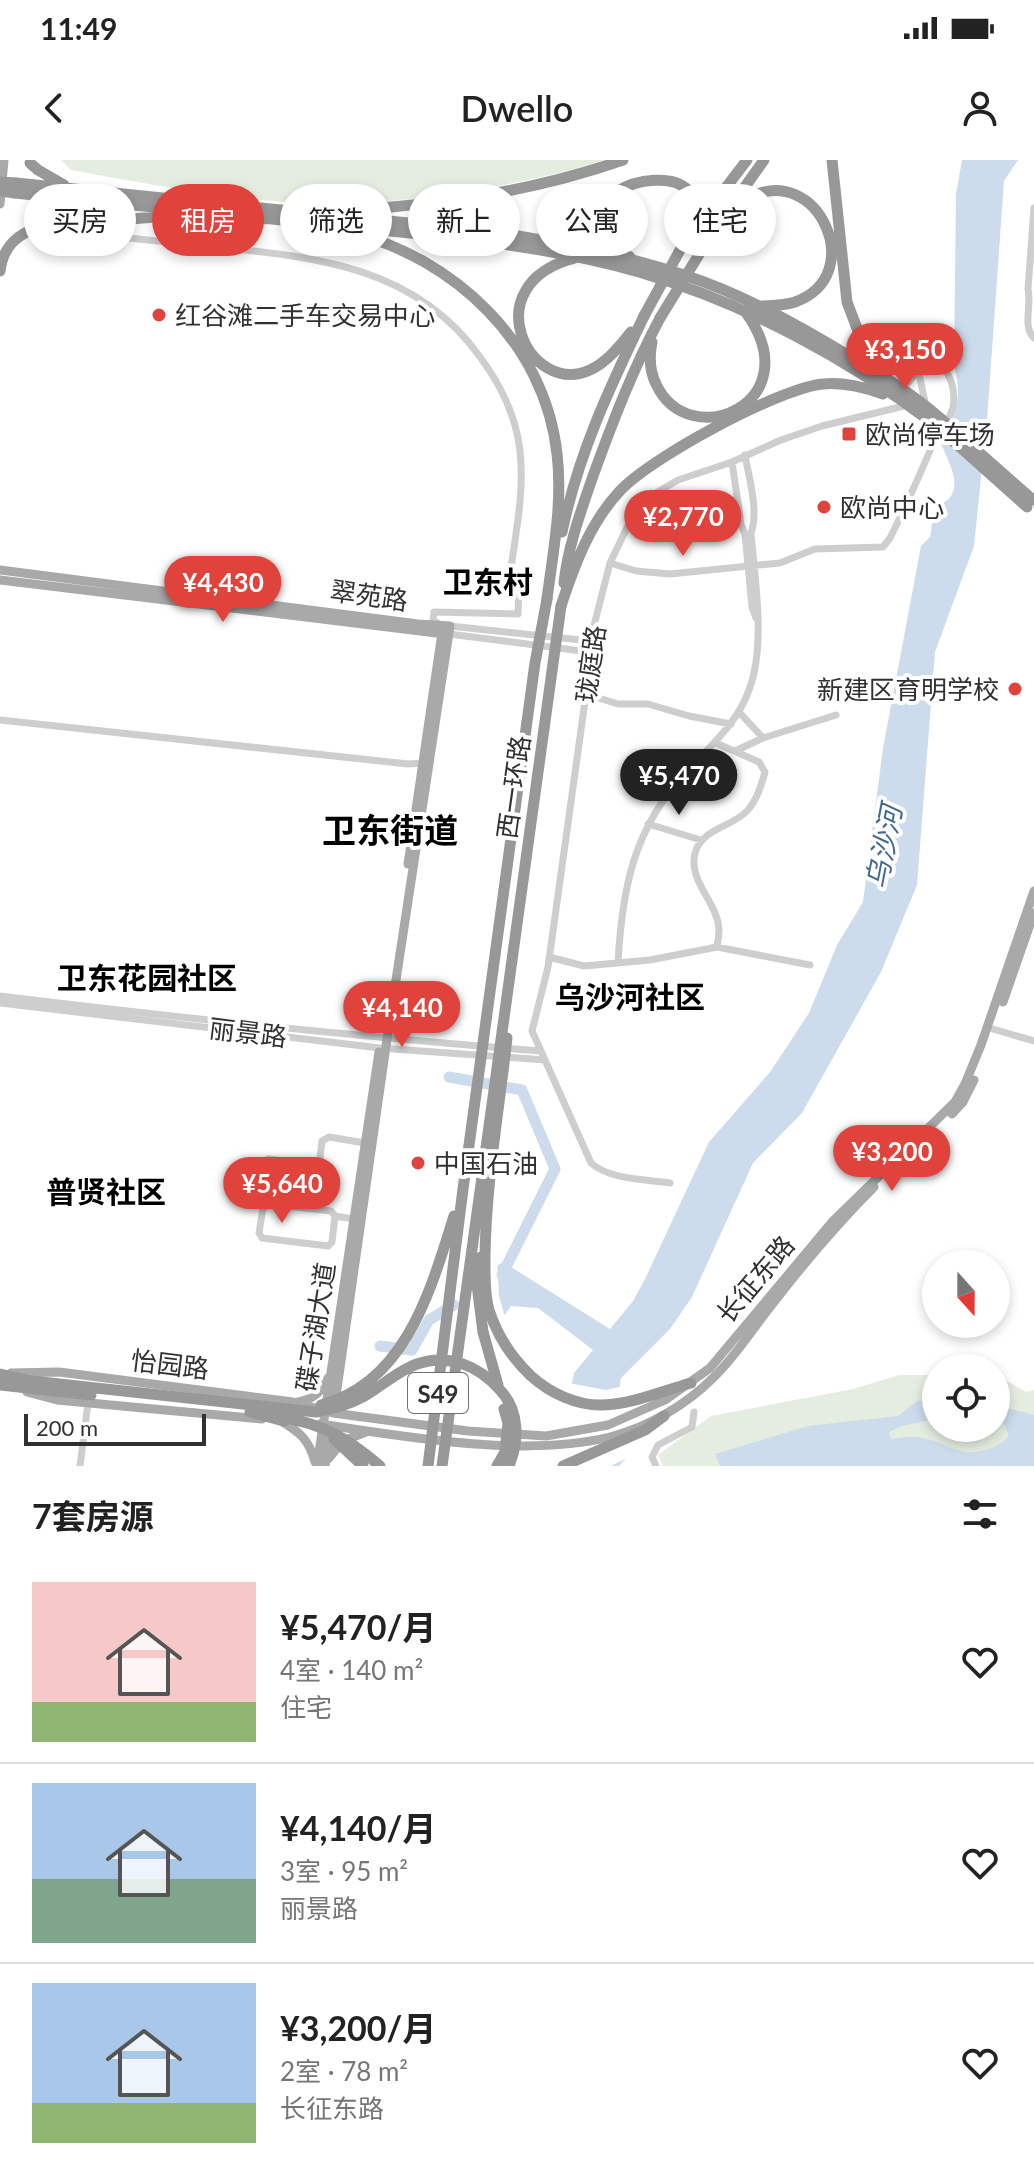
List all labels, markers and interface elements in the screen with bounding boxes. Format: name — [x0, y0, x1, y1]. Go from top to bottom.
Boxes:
text: 11:49 — [40, 10, 117, 46]
icon: back — [32, 86, 76, 130]
text: Dwello — [461, 86, 573, 130]
icon: person — [958, 86, 1002, 130]
chip: 买房 — [24, 184, 136, 256]
chip: 租房 — [152, 184, 264, 256]
chip: 筛选 — [280, 184, 392, 256]
chip: 新上 — [408, 184, 520, 256]
chip: 公寓 — [536, 184, 648, 256]
chip: 住宅 — [664, 184, 776, 256]
place label: 红谷滩二手车交易中心 — [175, 299, 435, 331]
marker: 红谷滩二手车交易中心 — [150, 306, 168, 324]
pin: ¥3,150 — [840, 323, 970, 391]
text: ¥3,150 — [864, 333, 946, 365]
place label: 欧尚停车场 — [865, 418, 995, 450]
marker: 欧尚停车场 — [840, 425, 858, 443]
pin: ¥2,770 — [618, 490, 748, 558]
place label: 欧尚中心 — [840, 491, 944, 523]
marker: 欧尚中心 — [815, 498, 833, 516]
text: ¥2,770 — [642, 500, 724, 532]
pin: ¥4,430 — [158, 556, 288, 624]
district label: 卫东村 — [443, 563, 533, 599]
text: ¥4,430 — [182, 566, 264, 598]
street label: 翠苑路 — [328, 574, 410, 616]
street label: 珑庭路 — [569, 623, 611, 705]
place label: 新建区育明学校 — [817, 673, 999, 705]
marker: 新建区育明学校 — [1006, 680, 1024, 698]
street label: 西一环路 — [490, 733, 536, 841]
pin: ¥5,470 — [614, 749, 744, 817]
text: ¥5,470 — [638, 759, 720, 791]
water label: 乌沙河 — [858, 798, 909, 891]
district label: 卫东街道 — [322, 809, 458, 850]
district label: 卫东花园社区 — [57, 959, 237, 995]
district label: 乌沙河社区 — [555, 978, 705, 1014]
pin: ¥4,140 — [337, 981, 467, 1049]
text: ¥4,140 — [361, 991, 443, 1023]
street label: 丽景路 — [207, 1011, 289, 1053]
pin: ¥3,200 — [827, 1125, 957, 1193]
text: ¥3,200 — [851, 1135, 933, 1167]
place label: 中国石油 — [434, 1147, 538, 1179]
marker: 中国石油 — [409, 1154, 427, 1172]
pin: ¥5,640 — [217, 1157, 347, 1225]
text: ¥5,640 — [241, 1167, 323, 1199]
district label: 普贤社区 — [46, 1173, 166, 1209]
street label: 长征东路 — [709, 1229, 801, 1329]
north arrow — [922, 1250, 1010, 1338]
map controls — [922, 1250, 1010, 1442]
street label: 碟子湖大道 — [289, 1260, 341, 1394]
street label: 怡园路 — [129, 1343, 211, 1385]
button: locate — [922, 1354, 1010, 1442]
road number: S49 — [408, 1373, 468, 1413]
scale bar — [24, 1410, 206, 1446]
text: 200 m — [36, 1414, 98, 1441]
icon: filters — [958, 1492, 1002, 1536]
text: 7套房源 — [32, 1495, 154, 1536]
text: ¥5,470/月 — [280, 1606, 436, 1647]
icon: home — [96, 1614, 192, 1710]
icon: heart — [958, 1640, 1002, 1684]
text: 4室 · 140 m² — [280, 1654, 423, 1686]
text: 住宅 — [280, 1691, 332, 1723]
text: ¥4,140/月 — [280, 1807, 436, 1848]
icon: home — [96, 1815, 192, 1911]
icon: heart — [958, 1841, 1002, 1885]
text: 3室 · 95 m² — [280, 1855, 408, 1887]
text: 丽景路 — [280, 1892, 358, 1924]
text: ¥3,200/月 — [280, 2007, 436, 2048]
icon: home — [96, 2015, 192, 2111]
icon: heart — [958, 2041, 1002, 2085]
text: 2室 · 78 m² — [280, 2055, 408, 2087]
text: 长征东路 — [280, 2092, 384, 2124]

